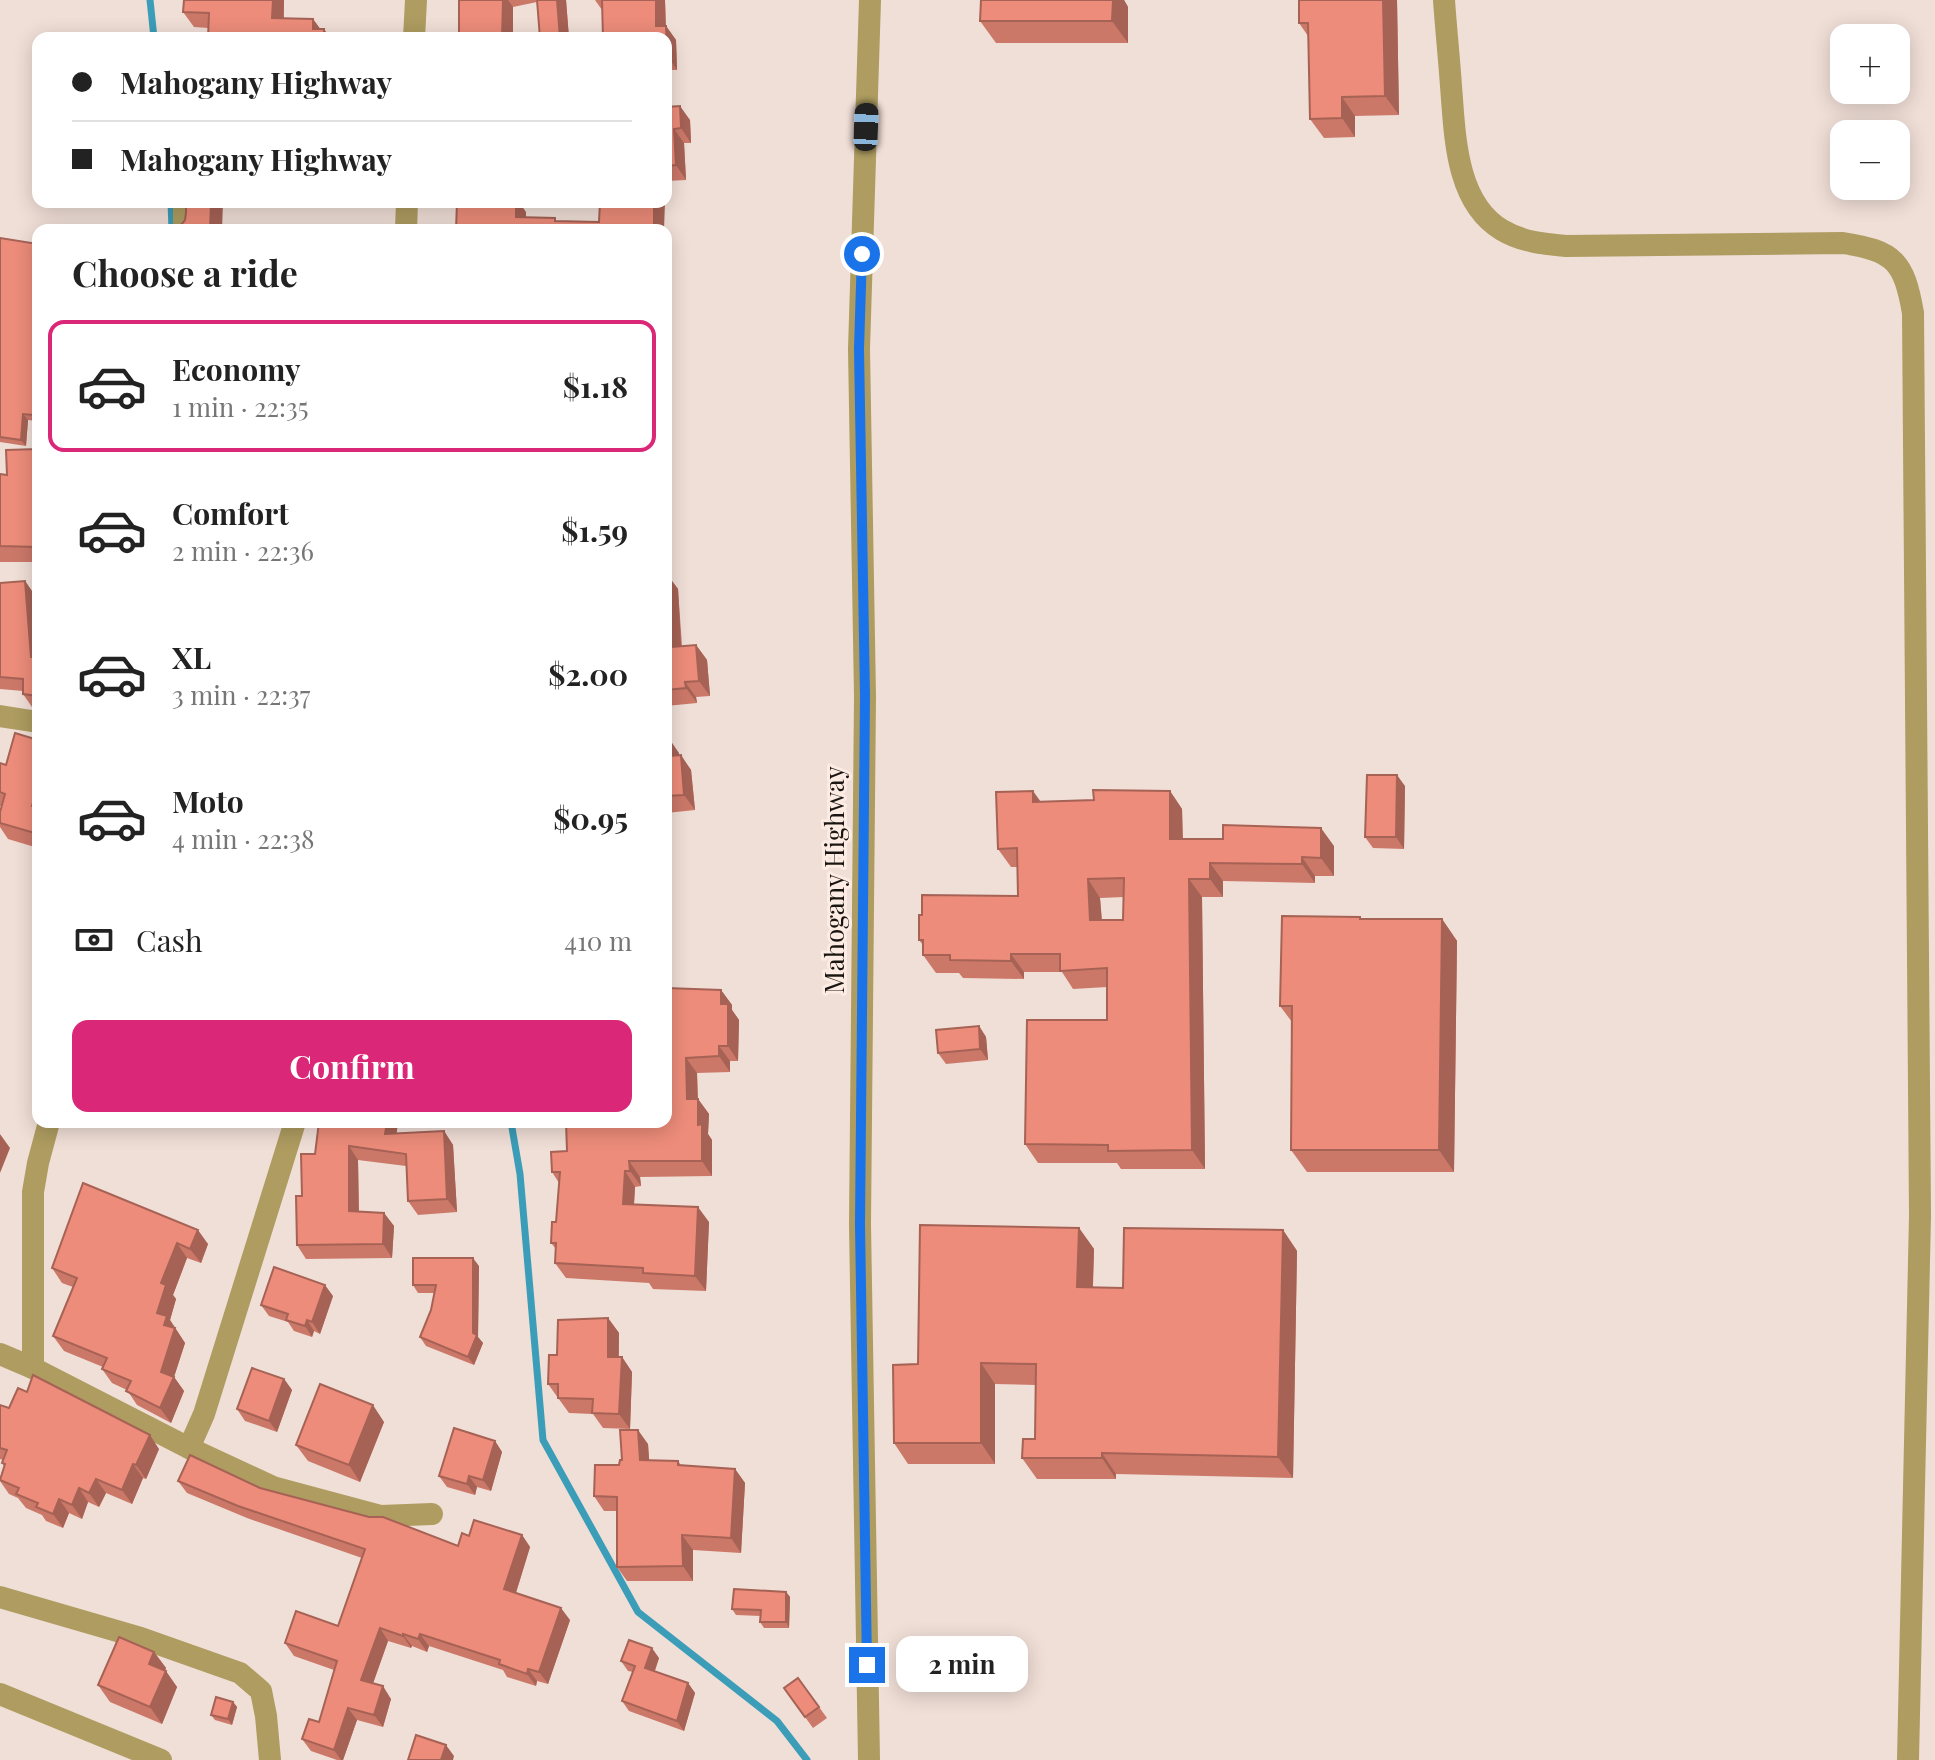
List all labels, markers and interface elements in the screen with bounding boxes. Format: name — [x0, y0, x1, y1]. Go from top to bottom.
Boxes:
map controls — [1830, 24, 1910, 200]
button: + — [1830, 24, 1910, 104]
text: Mahogany Highway — [120, 62, 392, 102]
car — [853, 103, 879, 151]
button: − — [1830, 120, 1910, 200]
text: Mahogany Highway — [120, 139, 392, 179]
route start — [844, 236, 880, 272]
text: Choose a ride — [72, 248, 298, 296]
text: Economy — [172, 349, 301, 389]
icon: car — [76, 350, 148, 422]
text: $1.18 — [563, 366, 628, 406]
text: 1 min · 22:35 — [172, 389, 308, 424]
text: Comfort — [172, 493, 289, 533]
icon: car — [76, 494, 148, 566]
text: $1.59 — [561, 510, 628, 550]
text: 2 min · 22:36 — [172, 533, 314, 568]
text: XL — [172, 637, 211, 677]
icon: car — [76, 638, 148, 710]
text: $2.00 — [548, 654, 628, 694]
text: 3 min · 22:37 — [172, 677, 310, 712]
street label: Mahogany Highway — [816, 766, 851, 994]
text: Moto — [172, 781, 244, 821]
icon: car — [76, 782, 148, 854]
text: $0.95 — [553, 798, 628, 838]
text: 4 min · 22:38 — [172, 821, 314, 856]
icon: cash — [72, 918, 116, 962]
text: Cash — [136, 920, 203, 960]
text: 410 m — [564, 923, 632, 958]
button: Confirm — [72, 1020, 632, 1112]
callout: 2 min — [895, 1637, 1027, 1693]
text: 2 min — [928, 1646, 996, 1681]
route end — [849, 1647, 885, 1683]

